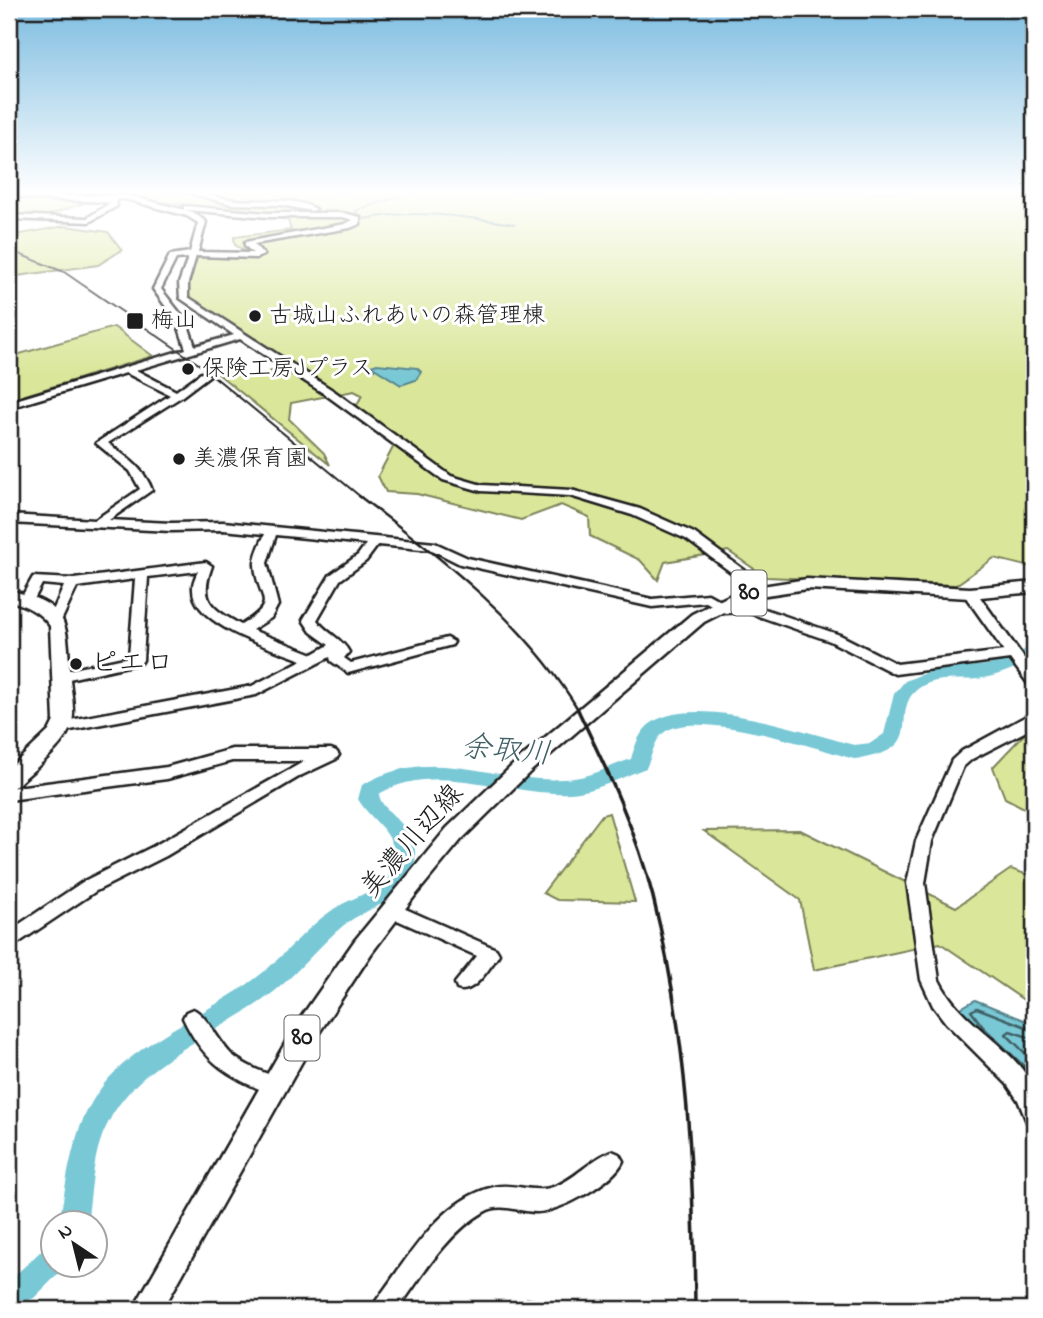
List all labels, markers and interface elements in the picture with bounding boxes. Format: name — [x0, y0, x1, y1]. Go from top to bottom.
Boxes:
place label: 古城山ふれあいの森管理棟 — [269, 300, 545, 333]
place label: 梅山 — [151, 305, 197, 338]
marker: 古城山ふれあいの森管理棟 — [247, 308, 263, 324]
marker: 梅山 — [125, 311, 145, 331]
place label: 保険工房Jプラス — [202, 353, 373, 386]
marker: 保険工房Jプラス — [180, 361, 196, 377]
place label: 美濃保育園 — [193, 443, 308, 476]
marker: 美濃保育園 — [171, 451, 187, 467]
road number: 80 — [732, 570, 766, 615]
place label: ピエロ — [90, 644, 174, 685]
marker: ピエロ — [68, 656, 84, 672]
water label: 余取川 — [459, 726, 553, 778]
street label: 美濃川辺線 — [352, 776, 474, 908]
road number: 80 — [284, 1015, 320, 1060]
north arrow — [38, 1210, 108, 1280]
text: N — [53, 1217, 79, 1247]

